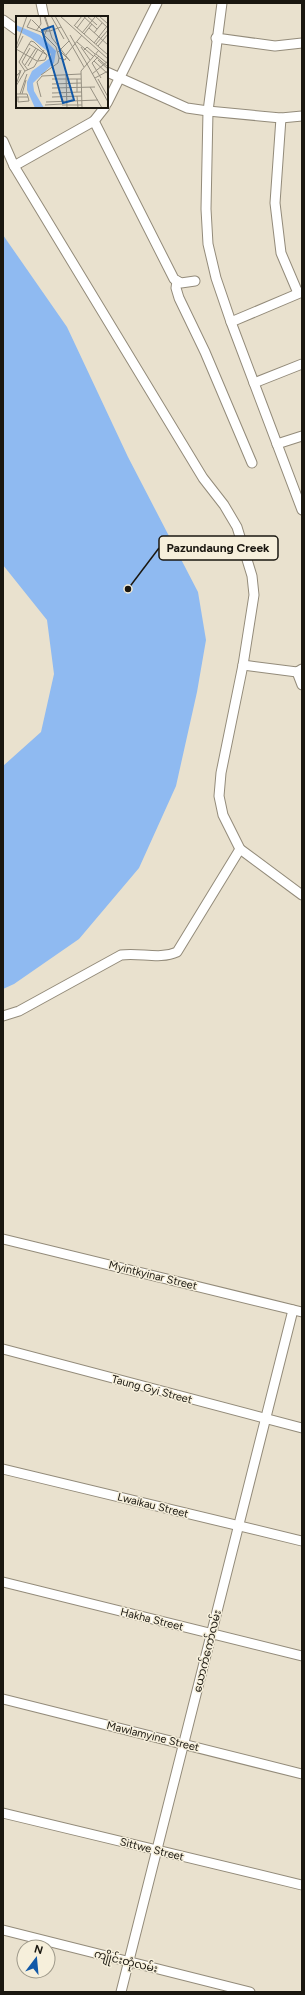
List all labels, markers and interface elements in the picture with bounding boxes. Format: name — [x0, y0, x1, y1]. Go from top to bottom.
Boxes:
inset map — [16, 16, 108, 108]
callout: Pazundaung Creek — [159, 536, 278, 560]
text: Pazundaung Creek — [166, 541, 270, 555]
street label: Myintkyinar Street — [107, 1258, 198, 1293]
street label: Taung Gyi Street — [110, 1373, 193, 1406]
street label: Lwaikau Street — [116, 1490, 190, 1521]
street label: Hakha Street — [119, 1605, 185, 1634]
street label: ယောက်ကော်လမ်း — [190, 1608, 224, 1694]
street label: Mawlamyine Street — [105, 1719, 200, 1754]
street label: Sittwe Street — [118, 1835, 185, 1864]
north arrow — [16, 1939, 56, 1979]
text: N — [33, 1942, 45, 1957]
street label: ကျိုင်းတုံလမ်း — [92, 1946, 159, 1978]

